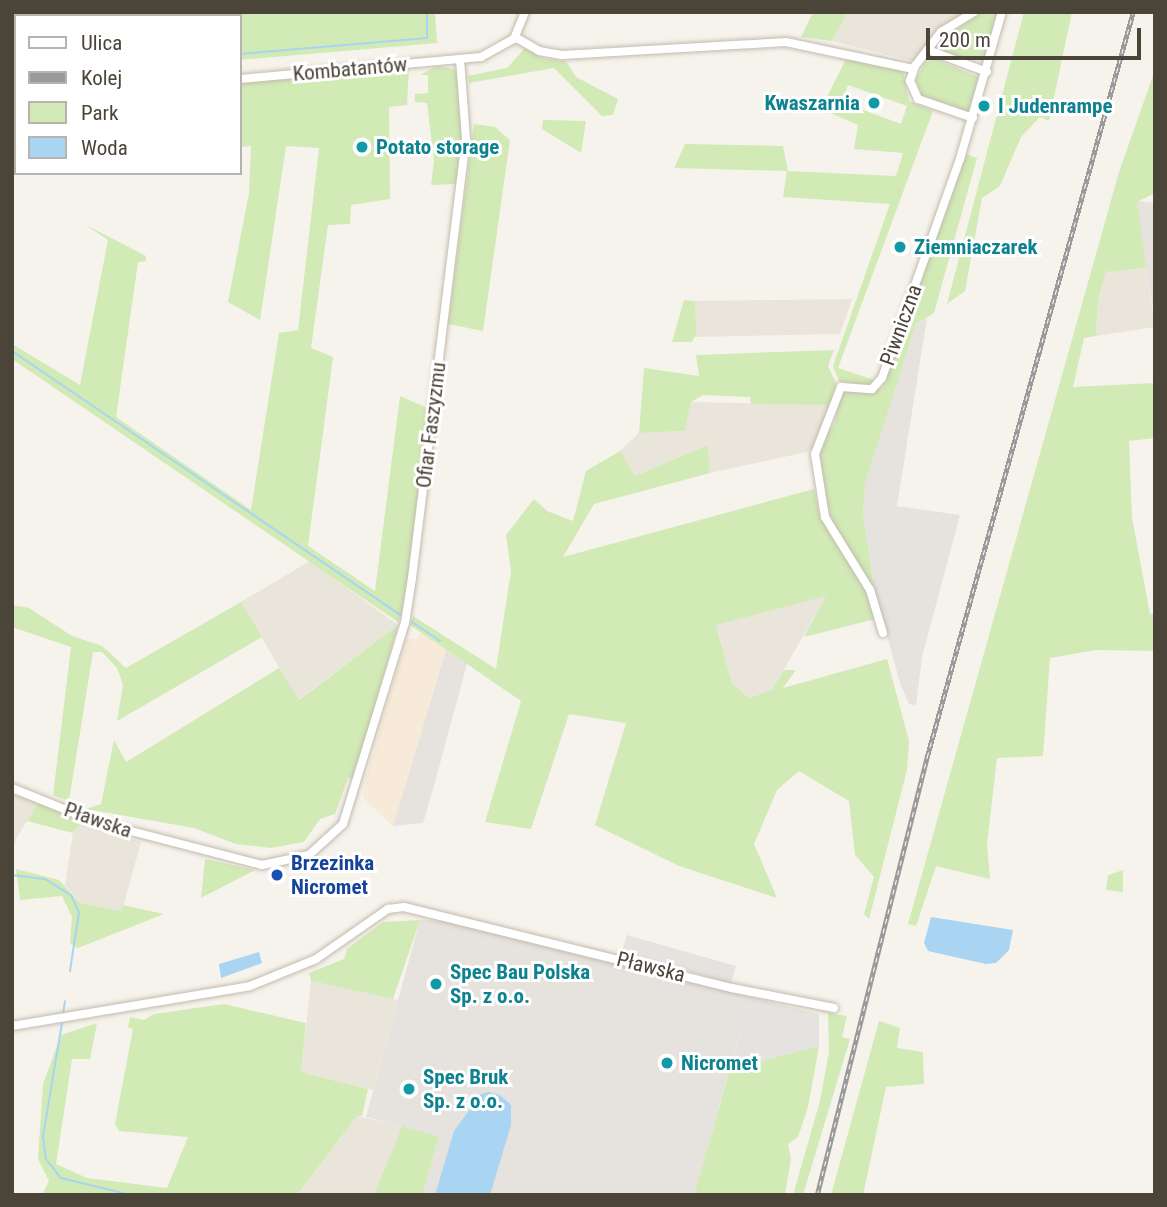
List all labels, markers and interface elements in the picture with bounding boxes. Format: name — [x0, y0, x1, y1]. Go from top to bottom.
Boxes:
legend — [14, 14, 242, 175]
scale bar — [929, 14, 1144, 58]
text: 200 m — [939, 28, 991, 52]
text: Ulica — [81, 31, 122, 55]
street label: Kombatantów — [292, 51, 408, 87]
text: Kolej — [81, 66, 122, 90]
place label: Kwaszarnia — [764, 90, 860, 116]
place label: I Judenrampe — [998, 93, 1112, 119]
marker: Kwaszarnia — [866, 95, 882, 111]
marker: I Judenrampe — [976, 98, 992, 114]
text: Park — [81, 101, 118, 125]
place label: Potato storage — [376, 134, 499, 160]
text: Woda — [81, 136, 128, 160]
marker: Potato storage — [354, 139, 370, 155]
place label: Ziemniaczarek — [914, 234, 1037, 260]
marker: Ziemniaczarek — [892, 239, 908, 255]
street label: Piwniczna — [875, 281, 927, 369]
street label: Ofiar Faszyzmu — [411, 361, 451, 489]
street label: Pławska — [61, 797, 135, 843]
place label: Brzezinka Nicromet — [291, 850, 374, 900]
marker: Brzezinka Nicromet — [269, 867, 285, 883]
street label: Pławska — [614, 946, 688, 988]
place label: Spec Bau Polska Sp. z o.o. — [450, 959, 590, 1009]
marker: Spec Bau Polska Sp. z o.o. — [428, 976, 444, 992]
place label: Nicromet — [681, 1050, 758, 1076]
marker: Nicromet — [659, 1055, 675, 1071]
place label: Spec Bruk Sp. z o.o. — [423, 1064, 508, 1114]
marker: Spec Bruk Sp. z o.o. — [401, 1081, 417, 1097]

